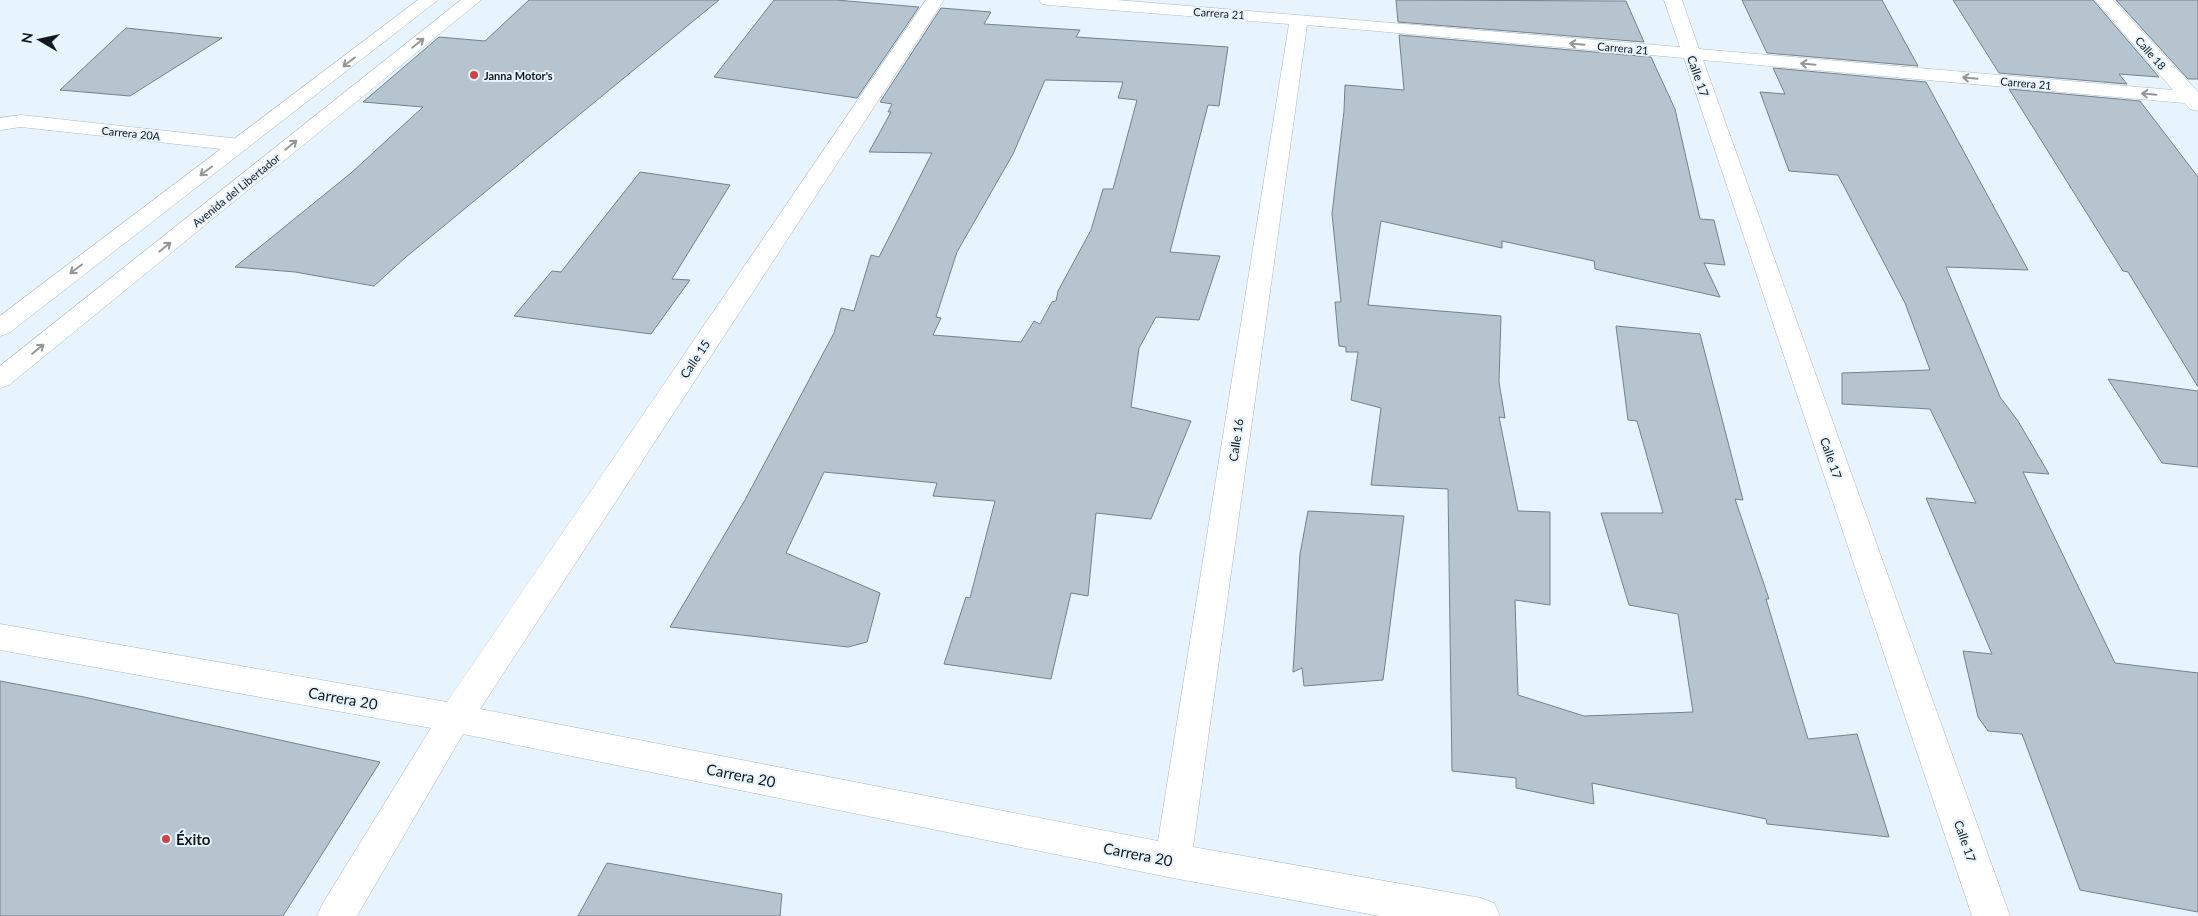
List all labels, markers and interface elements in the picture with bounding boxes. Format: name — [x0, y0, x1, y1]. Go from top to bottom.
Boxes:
street label: Carrera 21 — [1193, 5, 1245, 21]
north arrow — [15, 15, 65, 65]
text: N — [17, 31, 36, 45]
street label: Calle 18 — [2133, 34, 2169, 72]
one-way arrow — [411, 38, 424, 49]
one-way arrow — [1569, 39, 1585, 49]
street label: Carrera 21 — [1597, 39, 1649, 57]
street label: Calle 17 — [1684, 53, 1712, 99]
one-way arrow — [343, 56, 356, 67]
one-way arrow — [1801, 59, 1817, 69]
marker: Janna Motor's — [468, 69, 480, 81]
place label: Janna Motor's — [484, 69, 553, 82]
one-way arrow — [1962, 74, 1978, 83]
street label: Carrera 21 — [2000, 74, 2052, 92]
one-way arrow — [2142, 89, 2158, 99]
street label: Carrera 20A — [101, 123, 161, 143]
one-way arrow — [284, 140, 297, 151]
street label: Avenida del Libertador — [190, 151, 282, 229]
one-way arrow — [199, 166, 213, 176]
one-way arrow — [158, 241, 171, 252]
one-way arrow — [70, 264, 83, 275]
street label: Calle 15 — [677, 337, 713, 381]
one-way arrow — [31, 343, 44, 354]
street label: Calle 16 — [1226, 418, 1246, 462]
street label: Calle 17 — [1817, 435, 1845, 481]
street label: Carrera 20 — [307, 683, 379, 713]
street label: Carrera 20 — [705, 759, 777, 791]
street label: Calle 17 — [1951, 818, 1979, 864]
place label: Éxito — [176, 830, 211, 848]
marker: Éxito — [160, 833, 172, 845]
street label: Carrera 20 — [1102, 838, 1174, 870]

